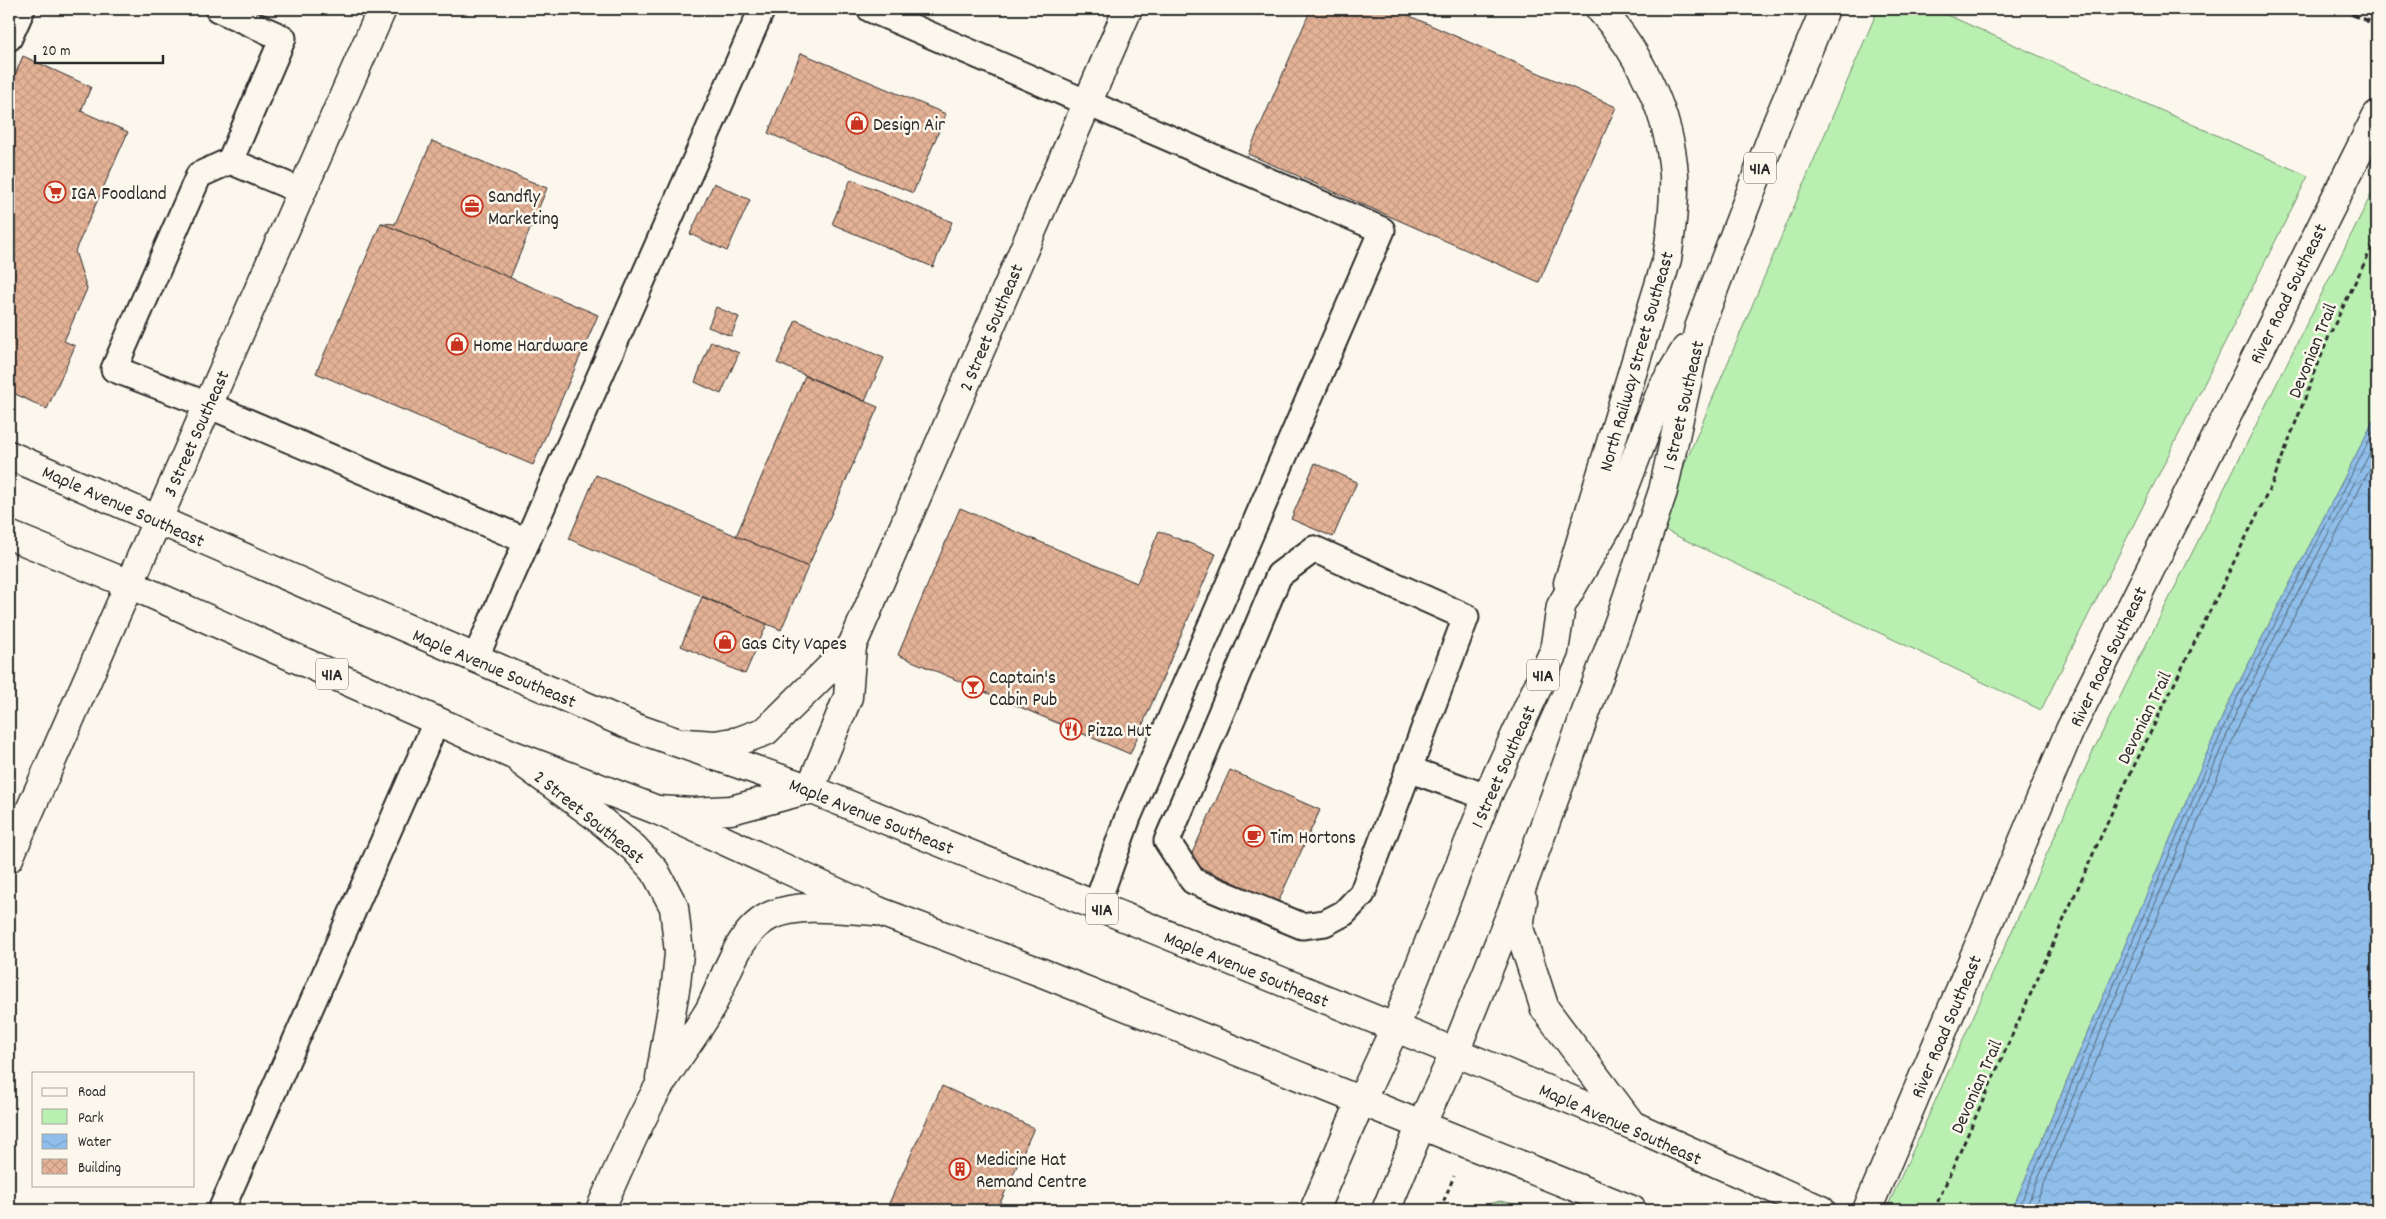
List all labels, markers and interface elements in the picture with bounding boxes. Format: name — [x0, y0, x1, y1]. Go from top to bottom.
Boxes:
scale bar — [35, 32, 162, 64]
text: 20 m — [42, 41, 70, 63]
shop icon: Design Air — [845, 111, 869, 135]
place label: Design Air — [873, 113, 945, 140]
road number: 41A — [1744, 152, 1776, 184]
supermarket icon: IGA Foodland — [43, 180, 67, 204]
place label: IGA Foodland — [71, 182, 167, 209]
place label: Sandfly Marketing — [488, 185, 559, 234]
office icon: Sandfly Marketing — [460, 194, 484, 218]
street label: River Road Southeast — [2244, 220, 2336, 369]
street label: North Railway Street Southeast — [1594, 249, 1683, 475]
street label: 2 Street Southeast — [954, 260, 1032, 396]
street label: Devonian Trail — [2283, 299, 2346, 403]
shop icon: Home Hardware — [445, 332, 469, 356]
place label: Home Hardware — [473, 334, 588, 361]
street label: 1 Street Southeast — [1657, 338, 1713, 473]
street label: 3 Street Southeast — [158, 367, 238, 502]
street label: Maple Avenue Southeast — [37, 460, 208, 556]
street label: River Road Southeast — [2064, 583, 2156, 732]
street label: Maple Avenue Southeast — [408, 624, 580, 717]
shop icon: Gas City Vapes — [713, 630, 737, 654]
place label: Gas City Vapes — [741, 632, 847, 659]
road number: 41A — [316, 659, 348, 690]
road number: 41A — [1527, 660, 1559, 690]
place label: Captain's Cabin Pub — [989, 666, 1057, 715]
street label: Devonian Trail — [2112, 667, 2180, 770]
bar icon: Captain's Cabin Pub — [961, 675, 985, 699]
street label: 1 Street Southeast — [1466, 702, 1544, 833]
restaurant icon: Pizza Hut — [1059, 717, 1083, 741]
place label: Pizza Hut — [1087, 719, 1152, 746]
street label: 2 Street Southeast — [526, 765, 649, 872]
street label: Maple Avenue Southeast — [784, 773, 957, 864]
cafe icon: Tim Hortons — [1242, 824, 1266, 848]
place label: Tim Hortons — [1270, 826, 1356, 853]
road number: 41A — [1086, 894, 1118, 924]
street label: Maple Avenue Southeast — [1159, 926, 1332, 1017]
street label: River Road Southeast — [1906, 952, 1991, 1103]
street label: Devonian Trail — [1945, 1036, 2011, 1139]
legend — [32, 1072, 195, 1186]
street label: Maple Avenue Southeast — [1534, 1078, 1705, 1174]
text: Road — [78, 1082, 106, 1104]
text: Park — [78, 1108, 104, 1130]
text: Water — [78, 1132, 112, 1154]
place label: Medicine Hat Remand Centre — [976, 1148, 1087, 1197]
building icon: Medicine Hat Remand Centre — [948, 1157, 972, 1181]
text: Building — [78, 1158, 121, 1180]

